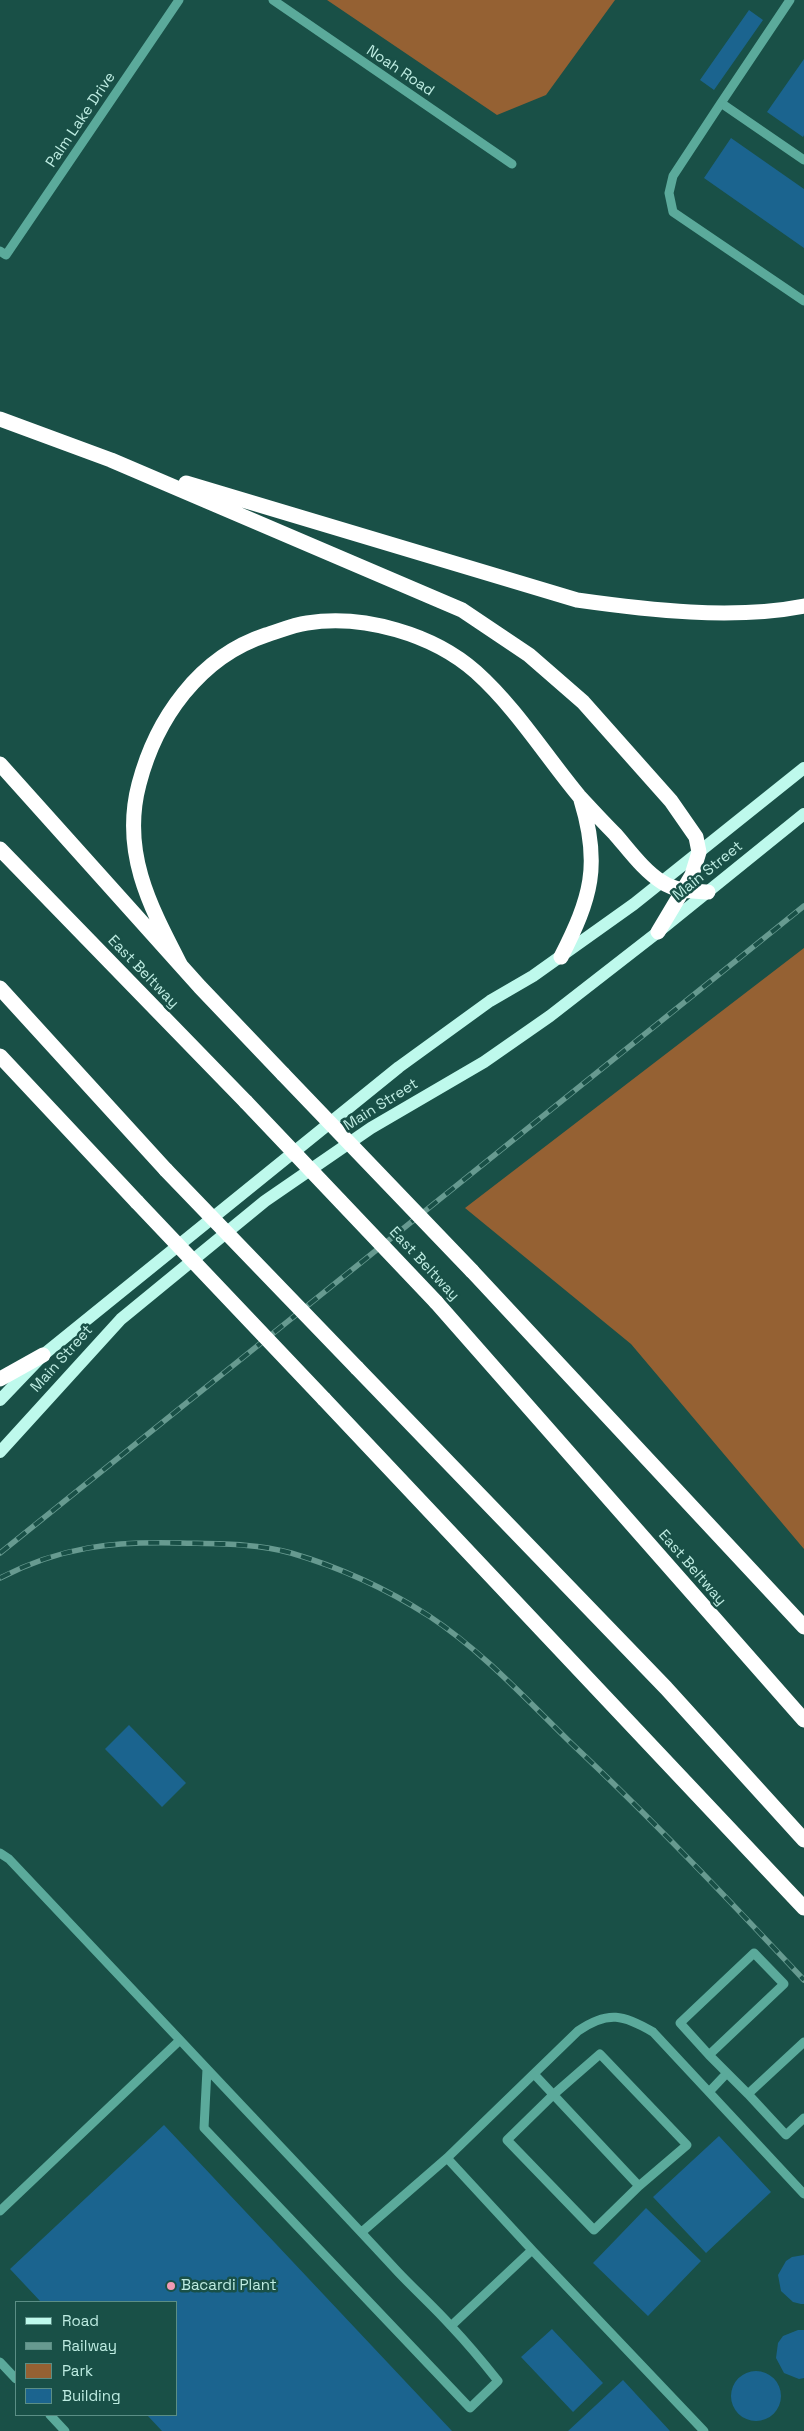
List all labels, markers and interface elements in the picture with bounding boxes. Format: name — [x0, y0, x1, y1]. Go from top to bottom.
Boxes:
street label: Noah Road — [363, 42, 437, 100]
street label: Palm Lake Drive — [42, 69, 120, 171]
street label: Main Street — [670, 838, 746, 904]
street label: East Beltway — [104, 932, 182, 1012]
street label: Main Street — [341, 1075, 421, 1135]
street label: East Beltway — [385, 1223, 463, 1305]
street label: Main Street — [27, 1322, 97, 1396]
street label: East Beltway — [654, 1526, 730, 1610]
place label: Bacardi Plant — [181, 2277, 277, 2295]
marker: Bacardi Plant — [165, 2280, 177, 2292]
legend — [15, 2301, 178, 2416]
text: Road — [62, 2311, 99, 2330]
text: Railway — [62, 2336, 117, 2355]
text: Park — [62, 2361, 93, 2380]
text: Building — [62, 2386, 121, 2405]

